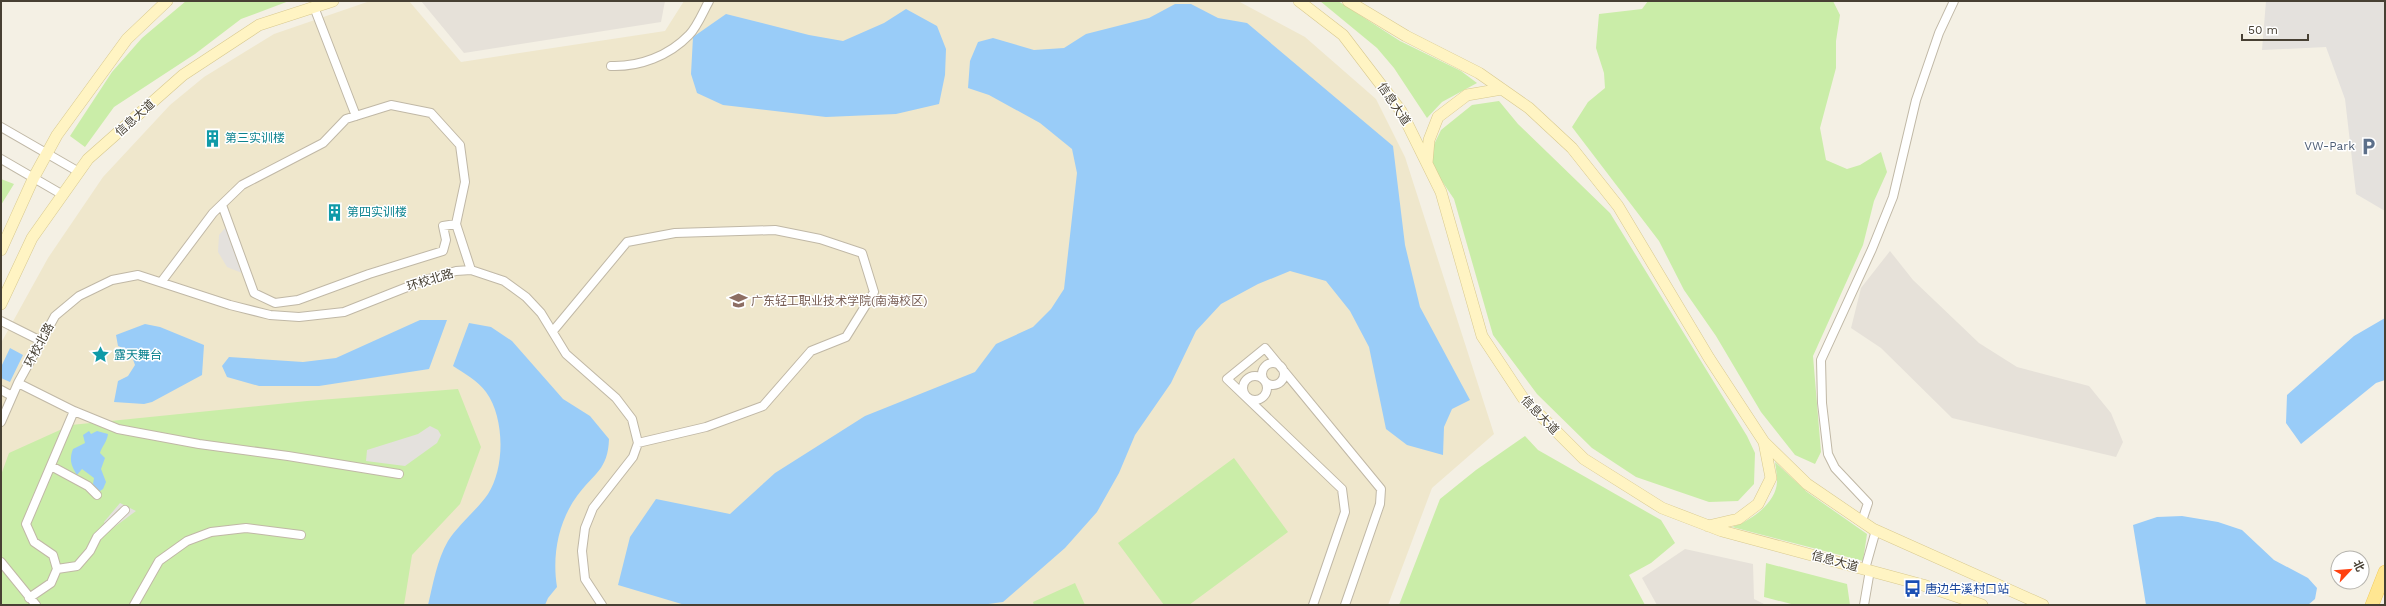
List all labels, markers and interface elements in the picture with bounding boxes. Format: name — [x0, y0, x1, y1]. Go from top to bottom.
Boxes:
scale bar — [2242, 16, 2308, 42]
text: 50 m — [2248, 23, 2278, 37]
street label: 信息大道 — [1375, 80, 1413, 128]
street label: 信息大道 — [112, 97, 158, 139]
building icon: 第三实训楼 — [202, 128, 222, 148]
place label: 第三实训楼 — [225, 131, 285, 145]
parking icon: VW-Park — [2358, 136, 2378, 156]
place label: VW-Park — [2304, 139, 2355, 153]
building icon: 第四实训楼 — [324, 202, 344, 222]
place label: 第四实训楼 — [347, 205, 407, 219]
street label: 环校北路 — [405, 266, 455, 294]
school or university icon: 广东轻工职业技术学院(南海校区) — [728, 291, 748, 311]
place label: 广东轻工职业技术学院(南海校区) — [751, 294, 927, 308]
street label: 环校北路 — [22, 321, 56, 369]
place icon: 露天舞台 — [91, 345, 111, 365]
place label: 露天舞台 — [114, 348, 162, 362]
street label: 信息大道 — [1518, 393, 1562, 437]
street label: 信息大道 — [1810, 548, 1860, 574]
north arrow — [2330, 550, 2370, 590]
text: 北 — [2350, 558, 2367, 574]
bus stop icon: 唐边牛溪村口站 — [1902, 579, 1922, 599]
place label: 唐边牛溪村口站 — [1925, 582, 2009, 596]

